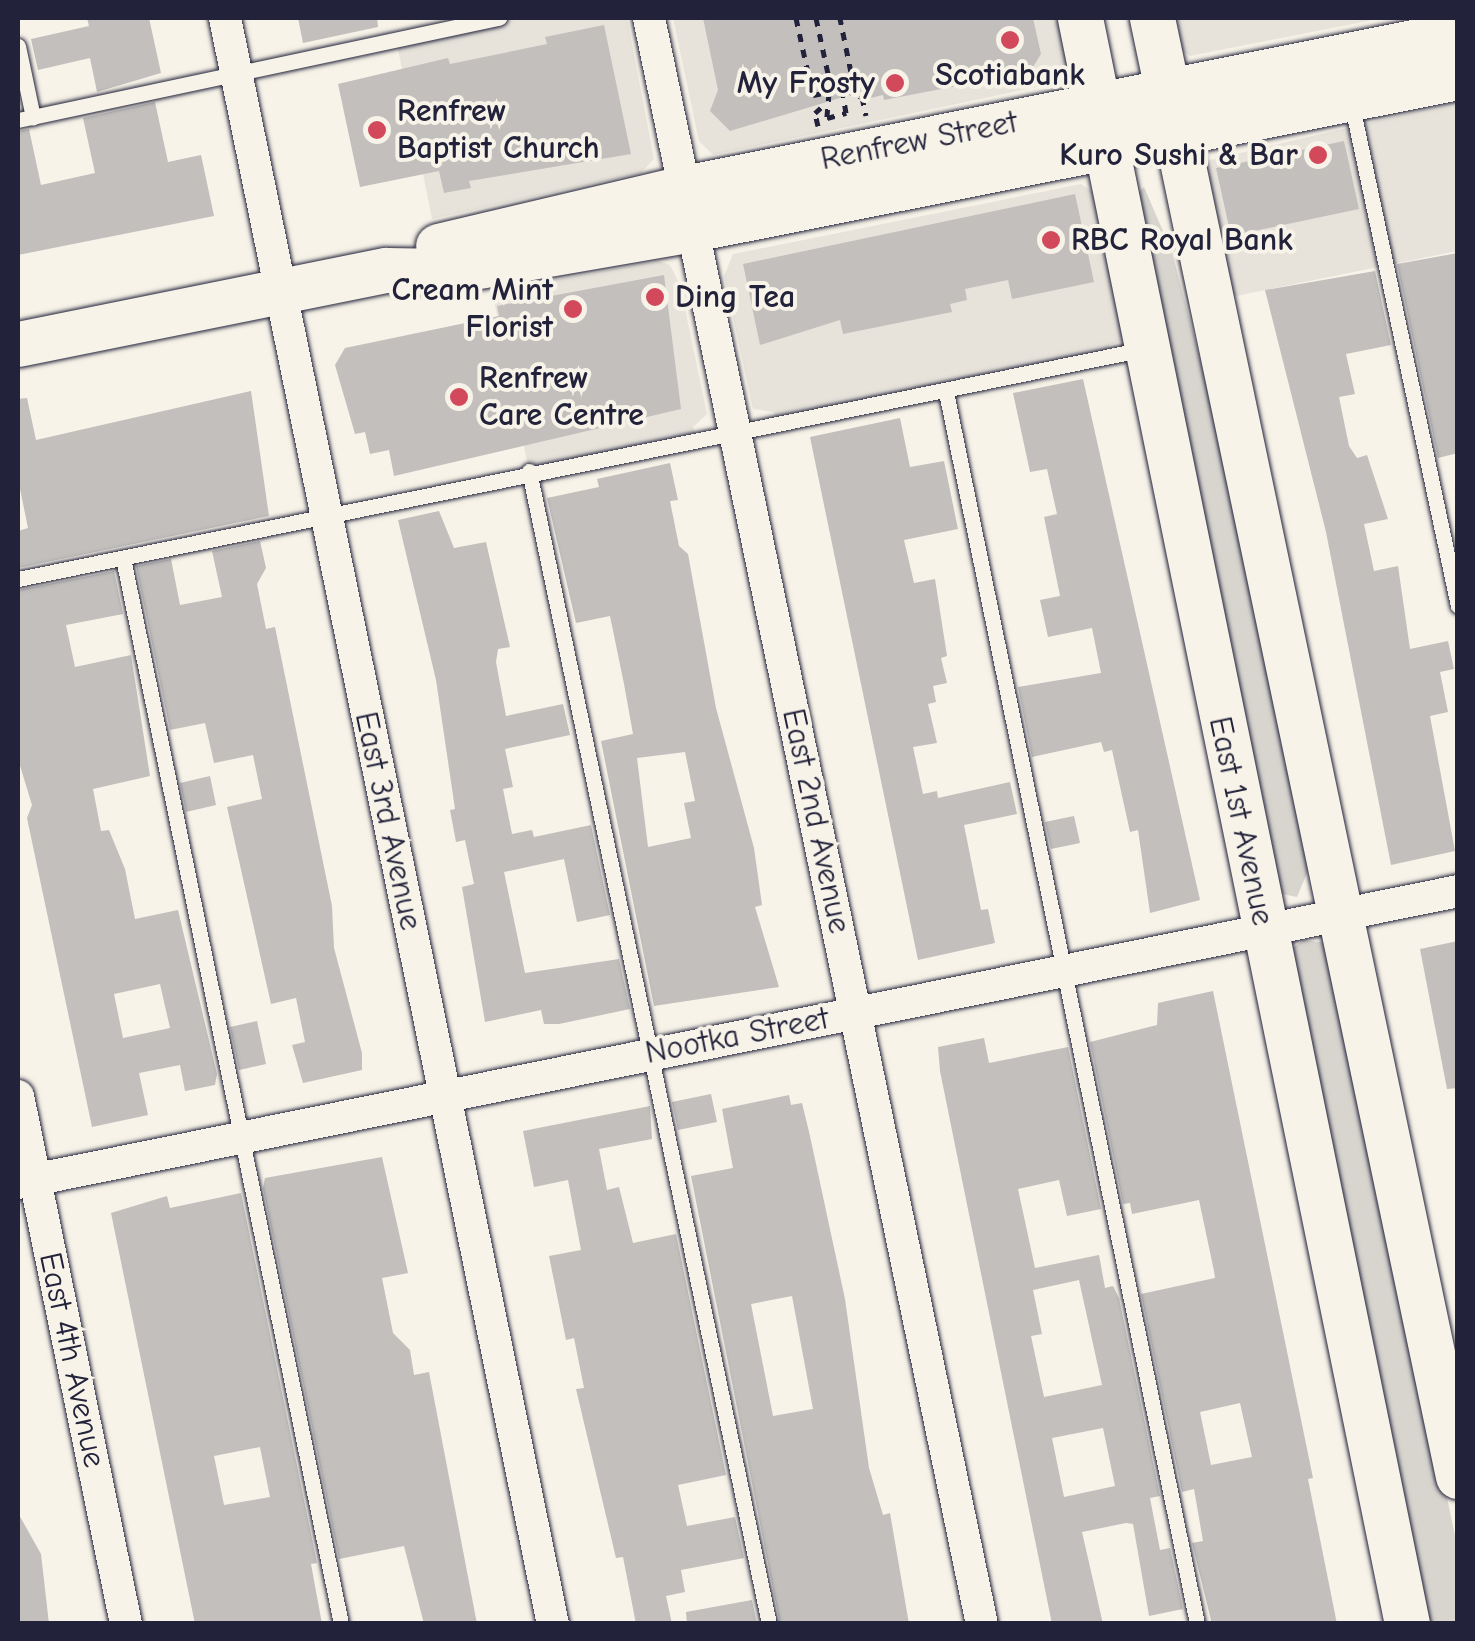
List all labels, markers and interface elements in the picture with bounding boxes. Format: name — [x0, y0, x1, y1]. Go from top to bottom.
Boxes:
marker: Scotiabank — [999, 29, 1021, 51]
place label: Scotiabank — [935, 56, 1085, 94]
place label: My Frosty — [737, 64, 875, 102]
marker: My Frosty — [884, 72, 906, 94]
place label: Renfrew Baptist Church — [397, 93, 600, 168]
street label: Renfrew Street — [817, 103, 1021, 179]
marker: Renfrew Baptist Church — [366, 119, 388, 141]
place label: Kuro Sushi & Bar — [1059, 136, 1298, 174]
marker: Kuro Sushi & Bar — [1307, 144, 1329, 166]
place label: RBC Royal Bank — [1071, 221, 1293, 259]
marker: RBC Royal Bank — [1040, 229, 1062, 251]
place label: Cream Mint Florist — [392, 272, 553, 347]
place label: Ding Tea — [675, 278, 795, 316]
marker: Ding Tea — [644, 286, 666, 308]
marker: Cream Mint Florist — [562, 298, 584, 320]
place label: Renfrew Care Centre — [479, 360, 644, 435]
marker: Renfrew Care Centre — [448, 386, 470, 408]
street label: East 2nd Avenue — [773, 705, 859, 937]
street label: East 3rd Avenue — [346, 708, 430, 934]
street label: East 1st Avenue — [1200, 713, 1282, 929]
street label: Nootka Street — [642, 999, 832, 1073]
street label: East 4th Avenue — [30, 1249, 114, 1471]

